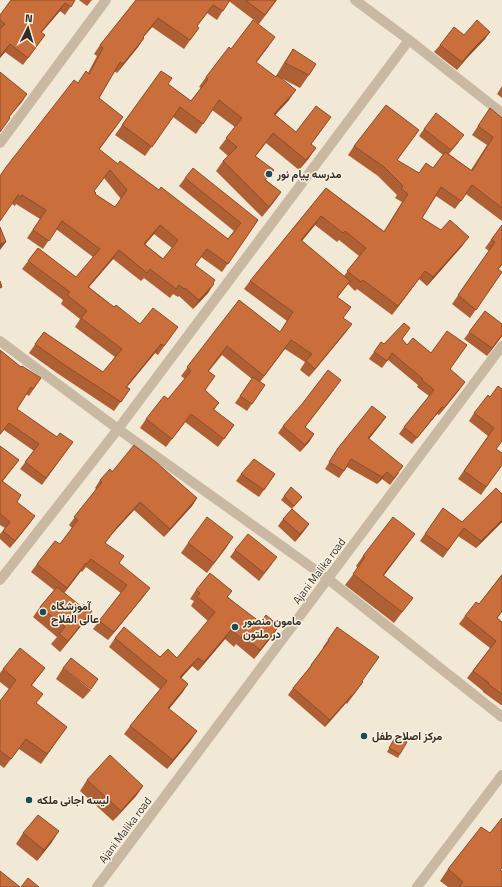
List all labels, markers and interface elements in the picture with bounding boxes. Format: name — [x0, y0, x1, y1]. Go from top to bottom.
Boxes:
north arrow — [8, 8, 48, 48]
text: N — [24, 10, 33, 26]
place label: مدرسه پیام نور — [276, 166, 341, 182]
marker: مدرسه پیام نور — [264, 169, 274, 179]
street label: Ajani Malika road — [289, 535, 349, 607]
place label: آموزشگاه عالی الفلاح — [51, 598, 99, 627]
marker: آموزشگاه عالی الفلاح — [38, 607, 48, 617]
place label: مامون منصور در ملتون — [242, 613, 301, 642]
marker: مامون منصور در ملتون — [230, 622, 240, 632]
place label: مرکز اصلاح طفل — [372, 728, 442, 744]
marker: مرکز اصلاح طفل — [359, 731, 369, 741]
place label: لیسه اجانی ملکه — [37, 792, 109, 808]
street label: Ajani Malika road — [95, 794, 155, 866]
marker: لیسه اجانی ملکه — [24, 795, 34, 805]

